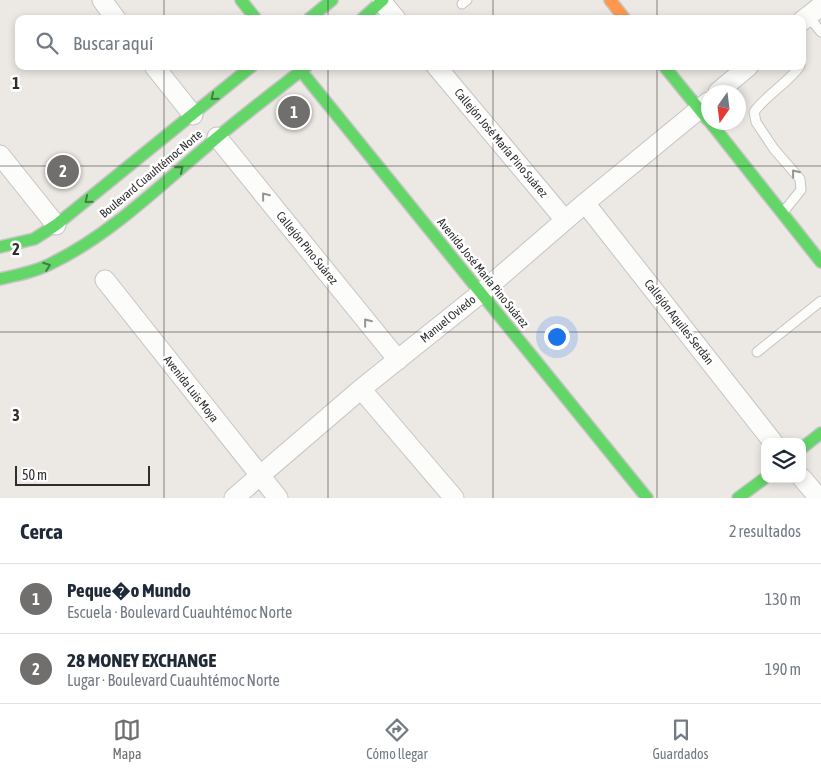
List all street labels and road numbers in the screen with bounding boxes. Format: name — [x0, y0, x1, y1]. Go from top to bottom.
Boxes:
street label: Callejón José María Pino Suárez — [451, 86, 551, 201]
street label: Boulevard Cuauhtémoc Norte — [97, 127, 205, 221]
street label: Callejón Pino Suárez — [273, 209, 341, 288]
street label: Avenida José María Pino Suárez — [435, 215, 532, 331]
street label: Callejón Aquiles Serdán — [641, 277, 717, 367]
street label: Manuel Oviedo — [418, 292, 479, 346]
street label: Avenida Luis Moya — [161, 353, 221, 425]

